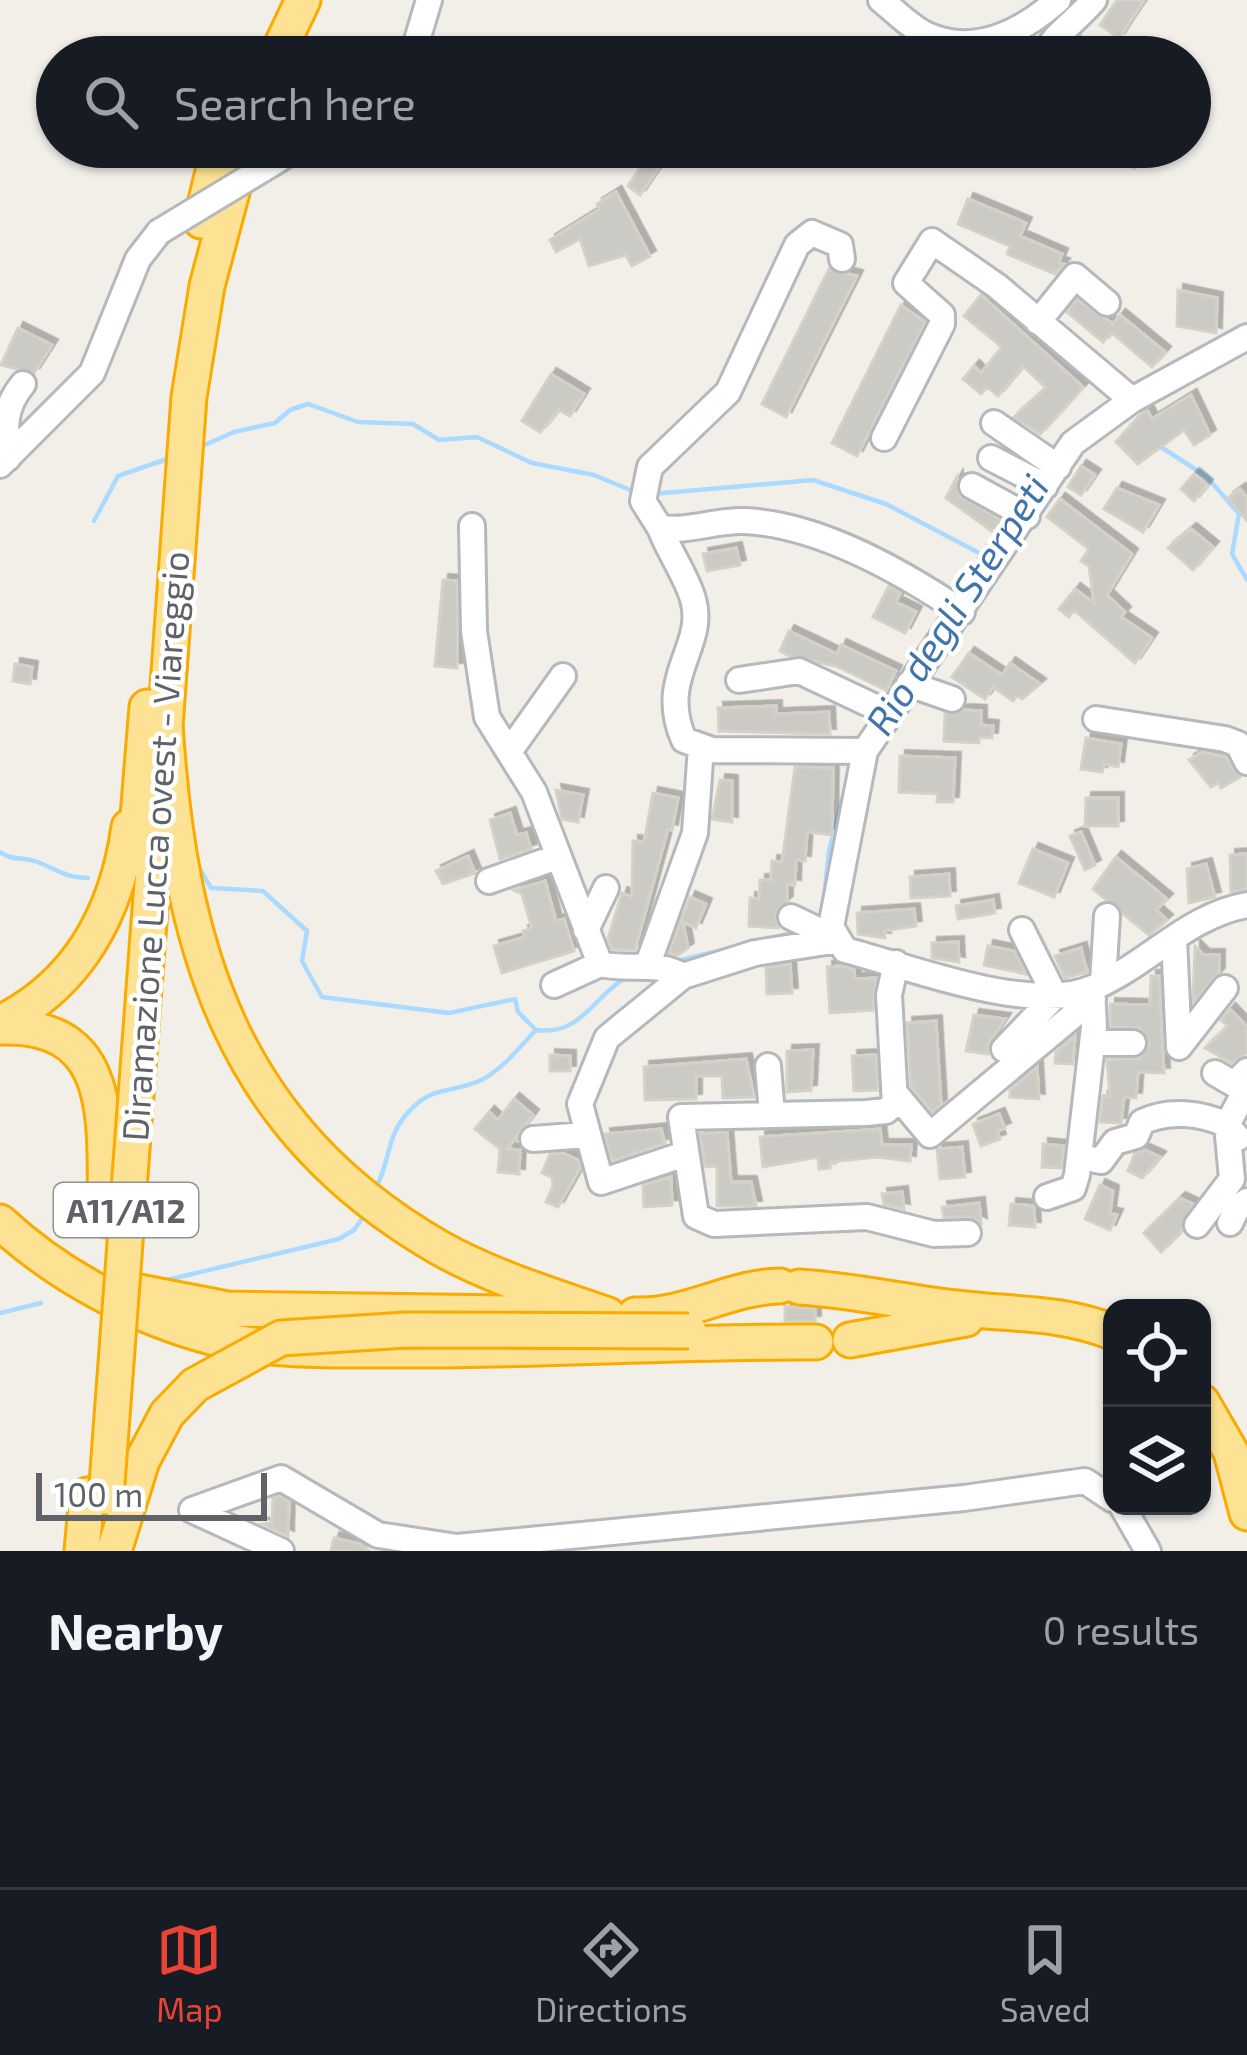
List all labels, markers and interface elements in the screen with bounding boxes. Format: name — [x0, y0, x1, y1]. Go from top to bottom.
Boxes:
search box — [36, 36, 1211, 168]
icon: search — [78, 69, 144, 135]
text: Search here — [174, 75, 416, 129]
water label: Rio degli Sterpeti — [855, 465, 1057, 743]
street label: Diramazione Lucca ovest - Viareggio — [112, 550, 196, 1142]
road number: A11/A12 — [54, 1183, 198, 1237]
map controls — [1103, 1299, 1211, 1515]
button: locate — [1103, 1299, 1211, 1407]
button: layers — [1103, 1407, 1211, 1515]
scale bar — [36, 1467, 267, 1520]
text: 100 m — [54, 1474, 143, 1514]
text: Nearby — [48, 1599, 223, 1660]
text: 0 results — [1043, 1606, 1199, 1653]
tab: Map — [156, 1917, 223, 2029]
tab: Directions — [535, 1917, 687, 2029]
tab: Saved — [1000, 1917, 1091, 2029]

